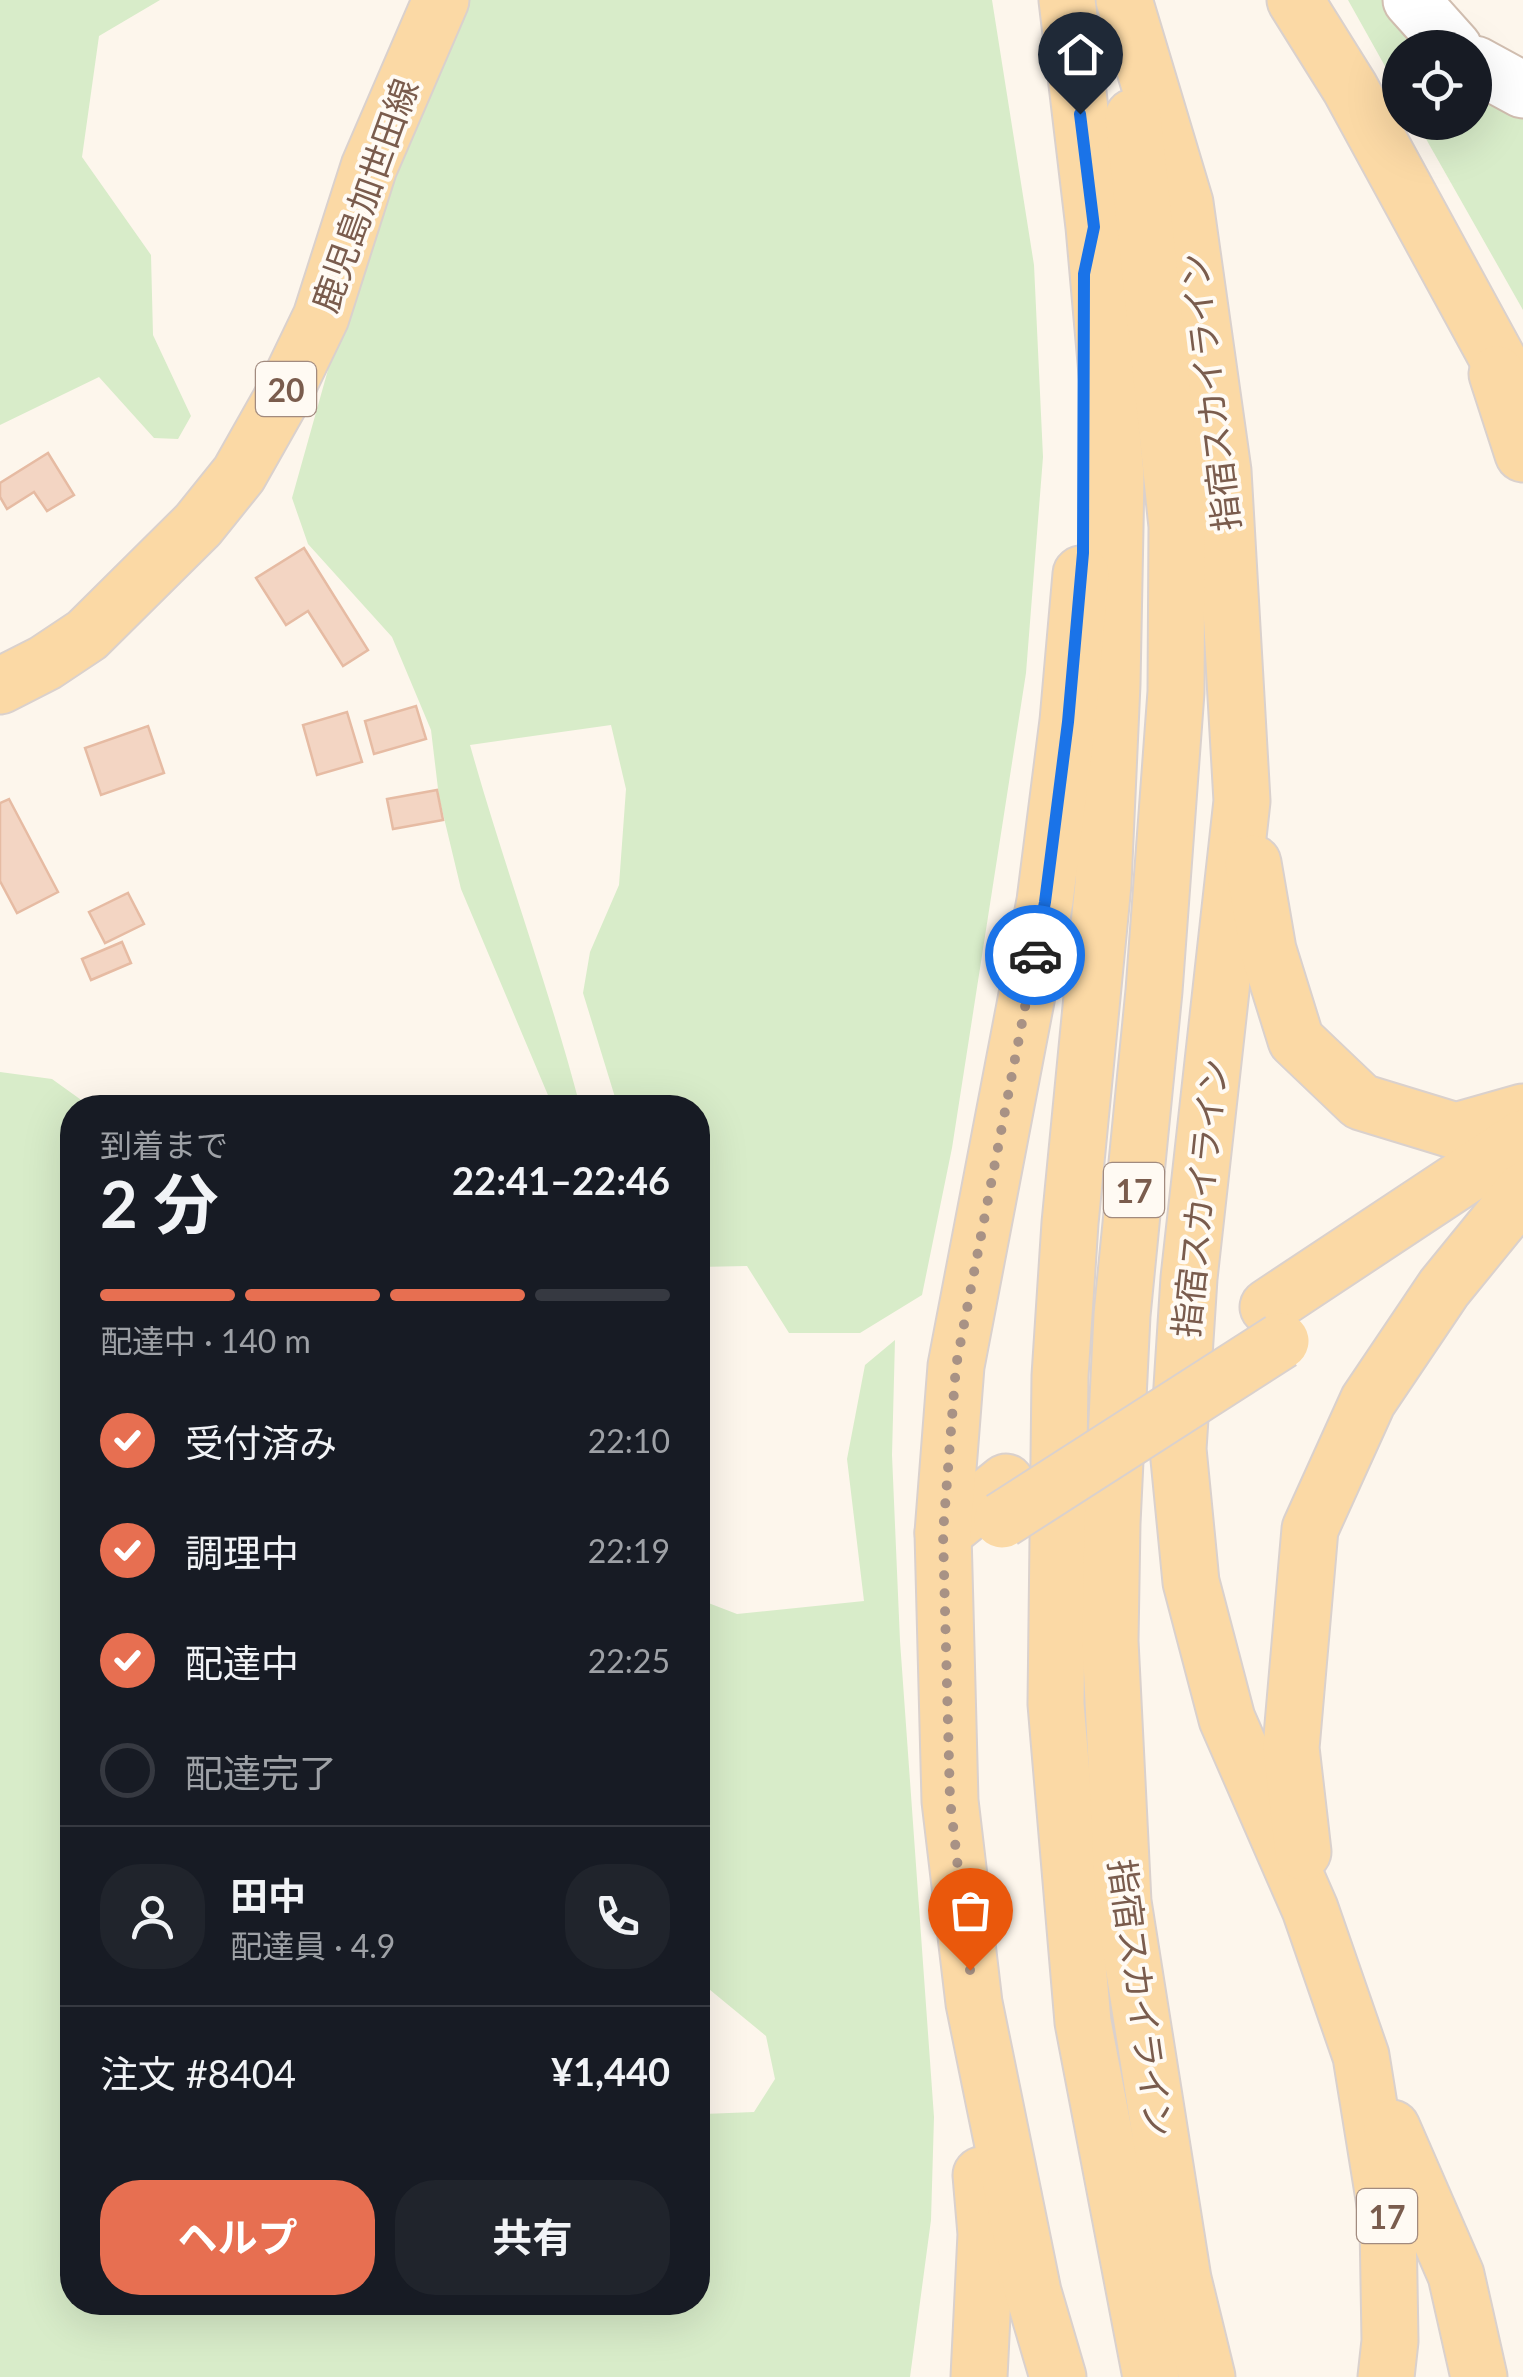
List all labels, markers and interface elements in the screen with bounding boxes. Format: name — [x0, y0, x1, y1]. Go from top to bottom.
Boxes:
pin — [1038, 12, 1123, 115]
icon: home — [1053, 27, 1108, 82]
map controls — [1382, 30, 1492, 140]
button: locate — [1382, 30, 1492, 140]
street label: 鹿児島加世田線 — [302, 73, 426, 317]
street label: 指宿スカイライン — [1171, 250, 1247, 534]
road number: 20 — [256, 362, 316, 416]
courier — [985, 905, 1085, 1005]
icon: car — [1008, 928, 1063, 983]
street label: 指宿スカイライン — [1163, 1057, 1235, 1339]
text: 到着まで — [100, 1125, 228, 1164]
text: 22:41–22:46 — [452, 1157, 670, 1203]
road number: 17 — [1104, 1163, 1164, 1217]
text: 2 分 — [100, 1164, 219, 1242]
text: 配達中 · 140 m — [100, 1321, 311, 1360]
icon: check — [100, 1413, 155, 1468]
text: 受付済み — [185, 1419, 337, 1465]
text: 22:10 — [588, 1421, 670, 1460]
icon: check — [100, 1523, 155, 1578]
text: 調理中 — [185, 1529, 299, 1575]
text: 22:19 — [588, 1531, 670, 1570]
icon: check — [100, 1633, 155, 1688]
text: 配達中 — [185, 1639, 299, 1685]
text: 22:25 — [588, 1641, 670, 1680]
text: 配達完了 — [185, 1749, 337, 1795]
street label: 指宿スカイライン — [1102, 1856, 1182, 2140]
button: person — [100, 1864, 205, 1969]
button: phone — [565, 1864, 670, 1969]
pin — [928, 1868, 1013, 1971]
text: 田中 — [230, 1872, 306, 1918]
icon: bag — [943, 1883, 998, 1938]
text: 配達員 · 4.9 — [230, 1926, 395, 1965]
text: ¥1,440 — [551, 2048, 670, 2094]
text: 注文 #8404 — [100, 2050, 296, 2096]
button: ヘルプ — [100, 2180, 375, 2295]
button: 共有 — [395, 2180, 670, 2295]
road number: 17 — [1357, 2189, 1417, 2243]

